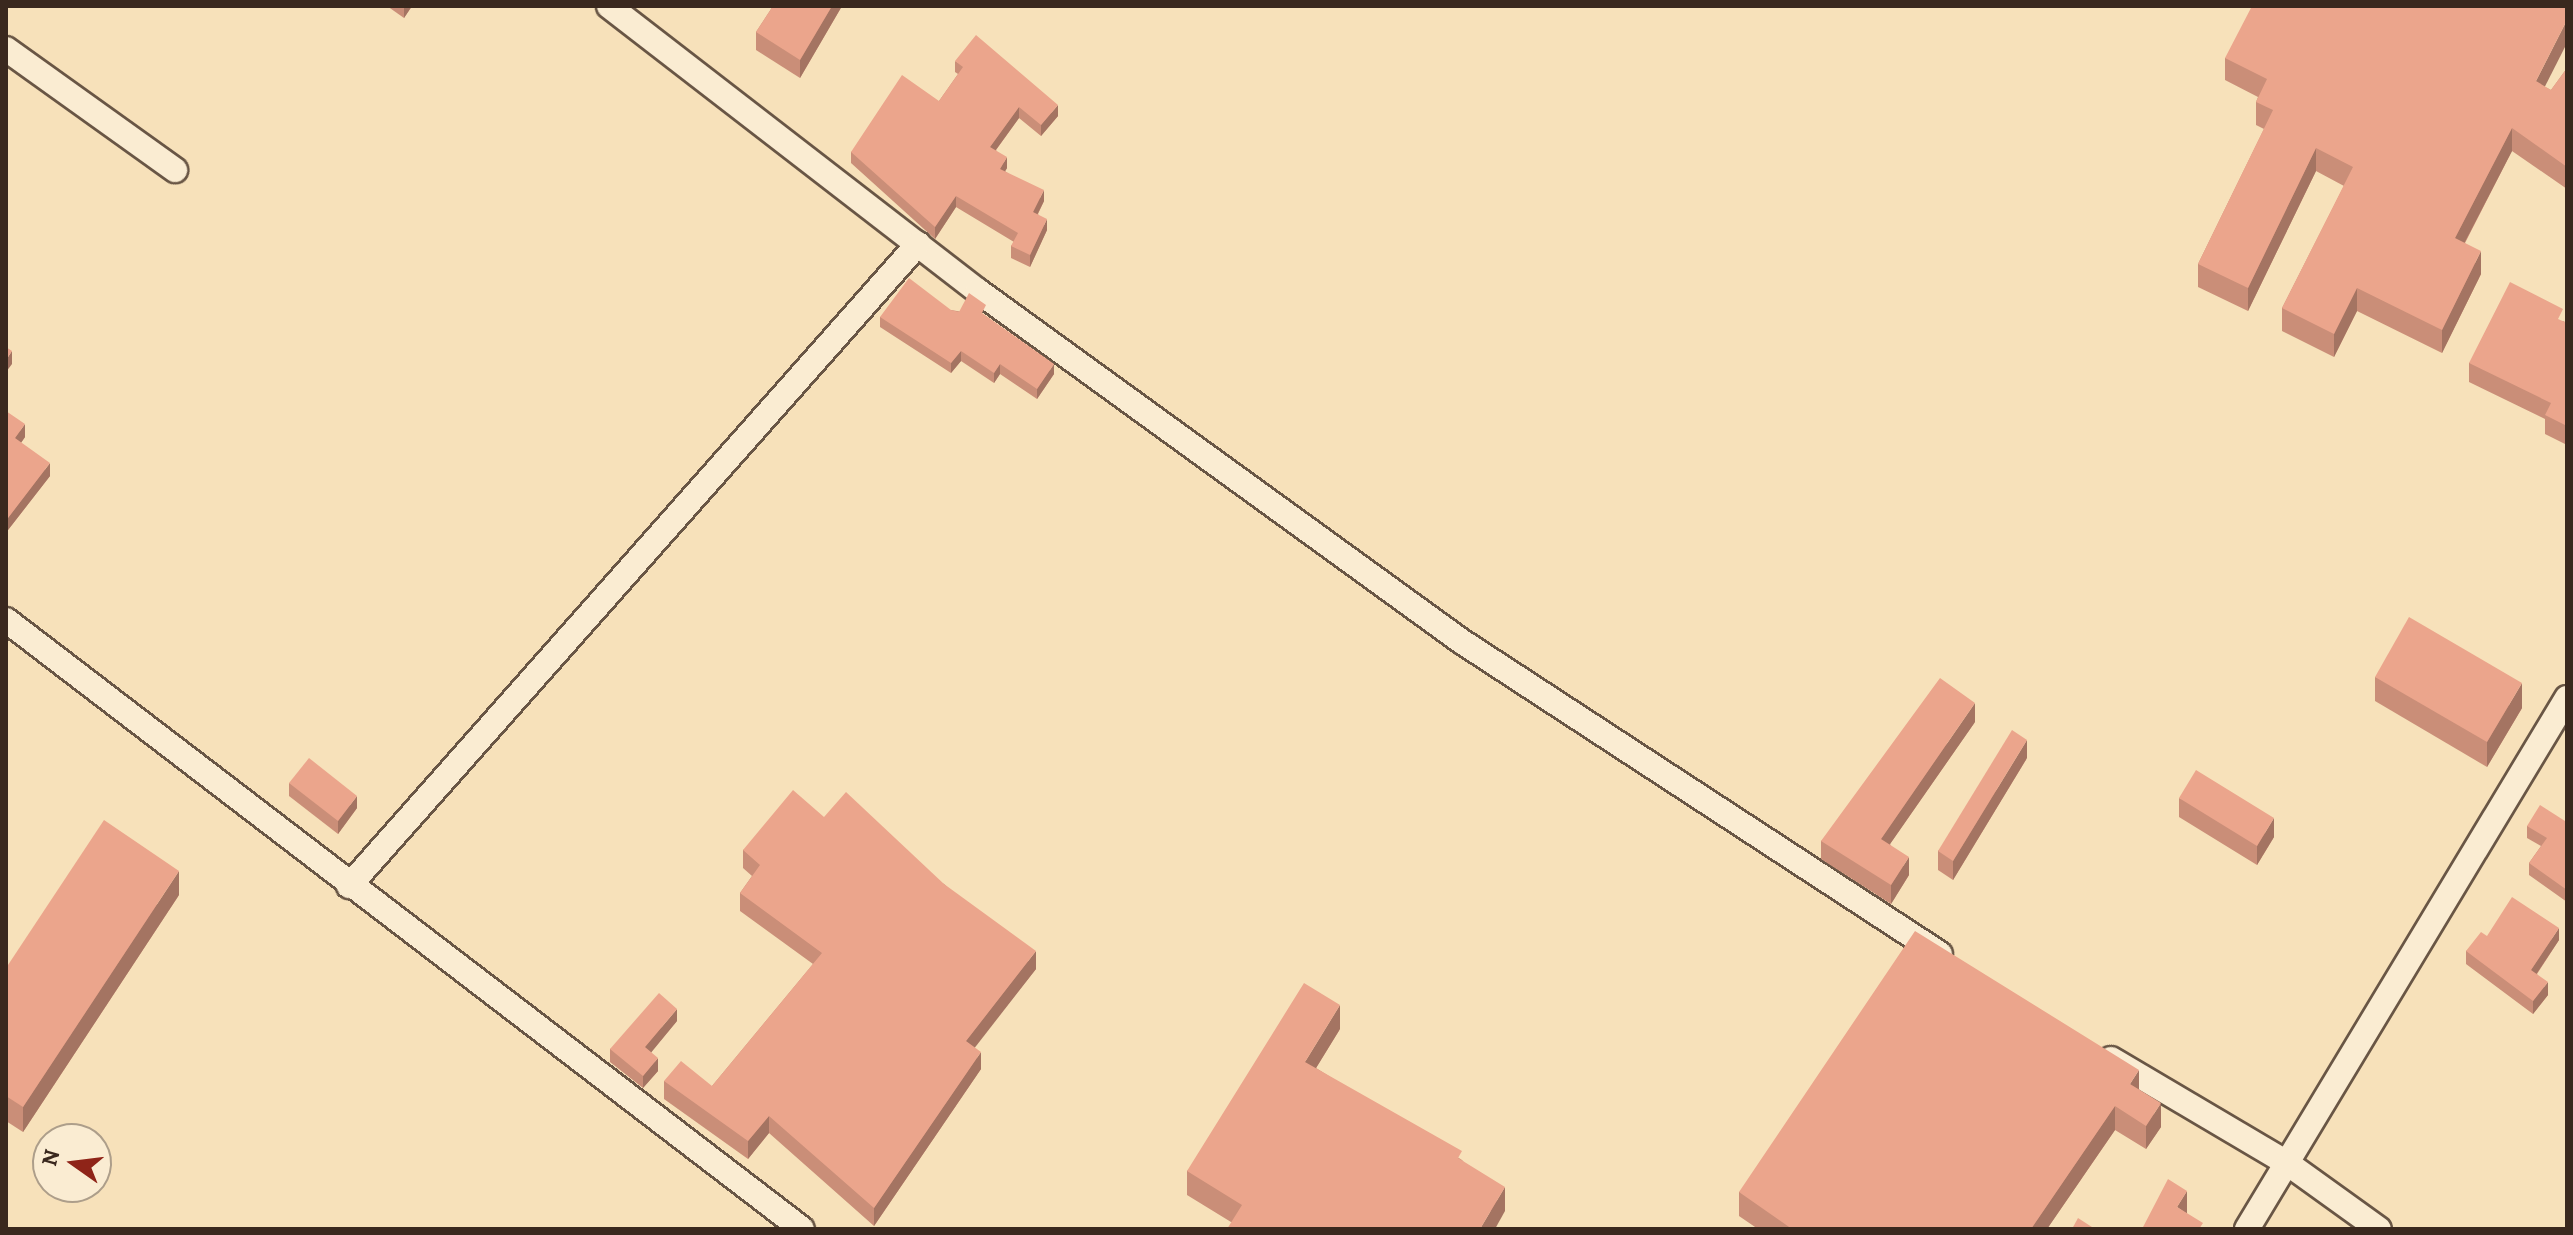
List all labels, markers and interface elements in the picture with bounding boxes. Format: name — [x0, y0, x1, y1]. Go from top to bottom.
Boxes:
north arrow — [32, 1123, 112, 1203]
text: N — [34, 1146, 67, 1169]

